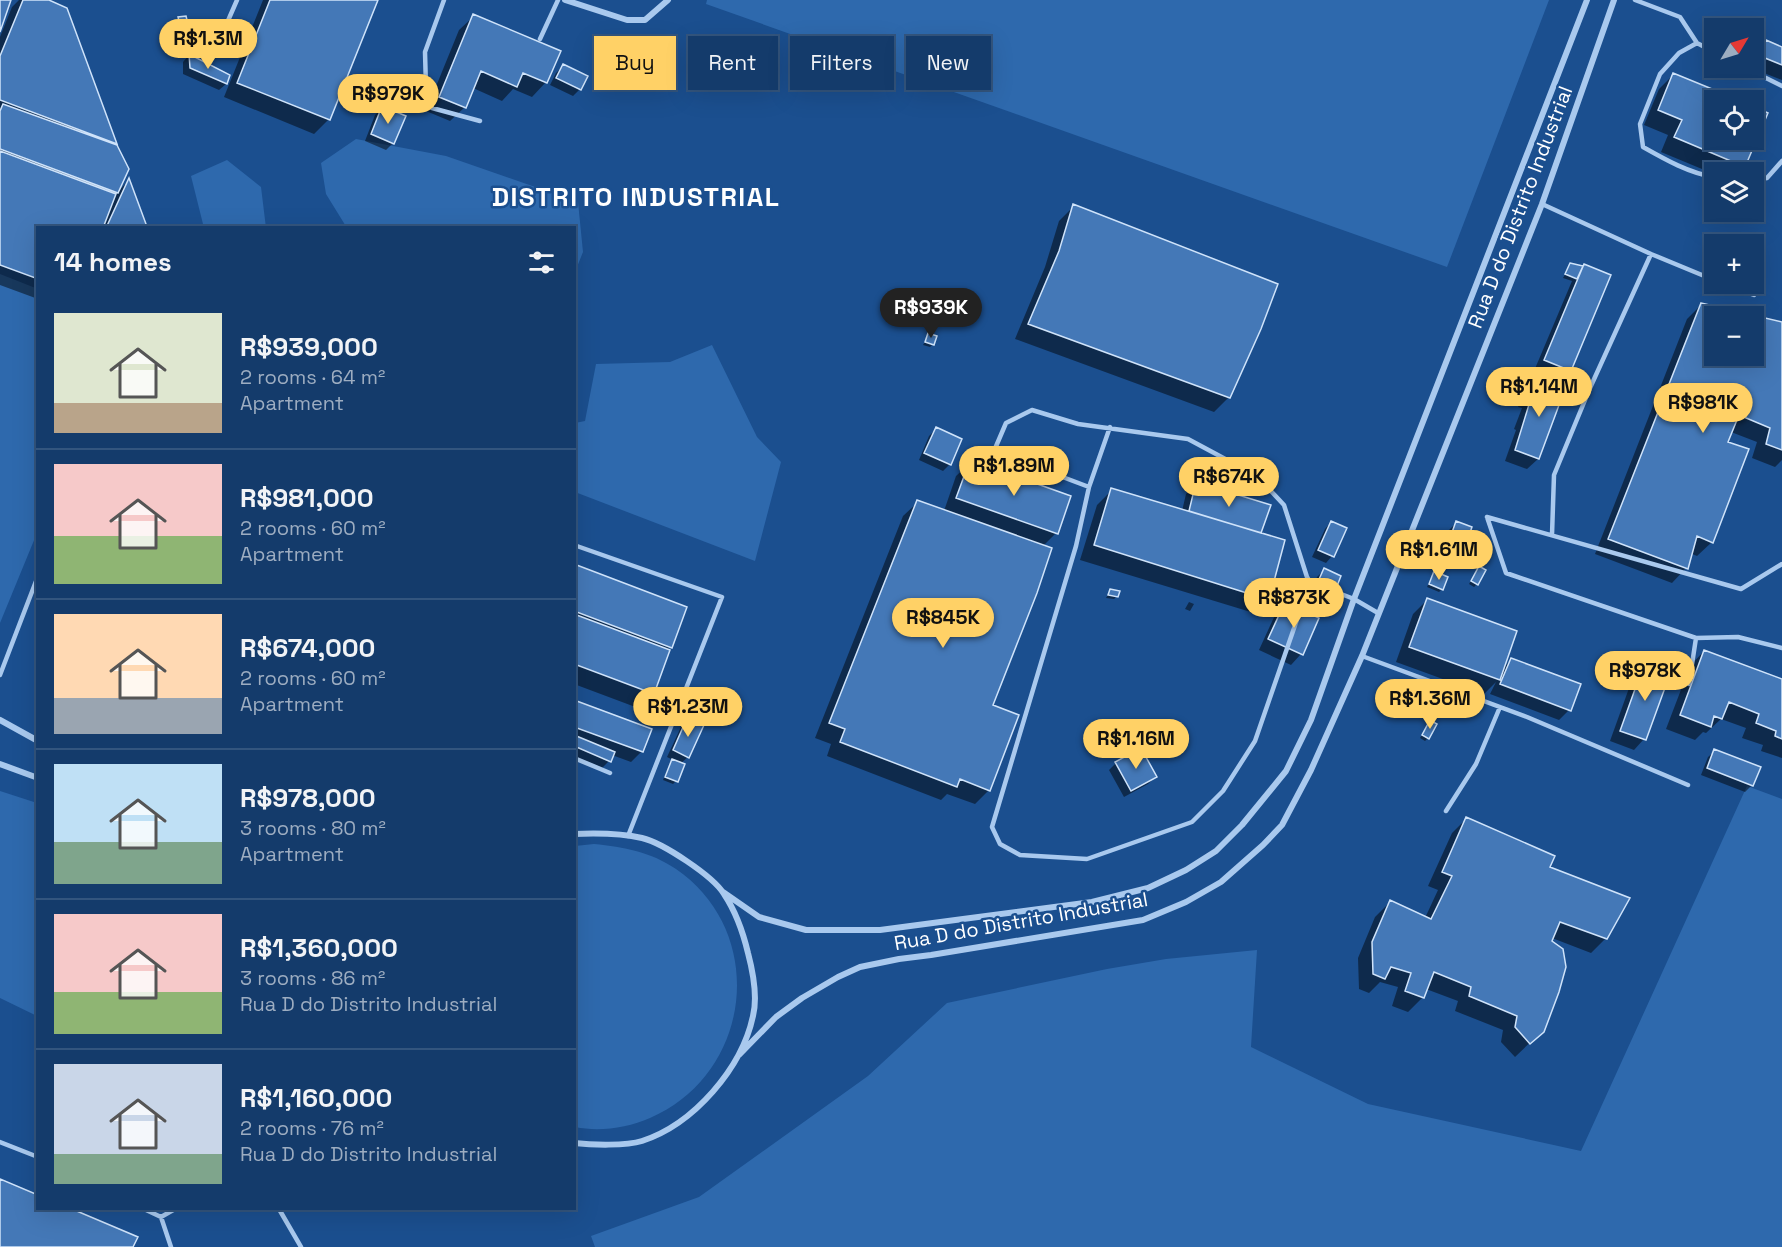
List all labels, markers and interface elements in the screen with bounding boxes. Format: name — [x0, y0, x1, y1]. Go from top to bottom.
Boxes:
north arrow — [1704, 18, 1764, 78]
map controls — [1704, 18, 1764, 366]
pin: R$1.3M — [159, 19, 257, 70]
text: R$1.3M — [173, 25, 243, 51]
chip: Buy — [594, 36, 676, 90]
chip: Rent — [688, 36, 778, 90]
chip: Filters — [790, 36, 894, 90]
chip: New — [906, 36, 991, 90]
pin: R$979K — [339, 74, 437, 125]
text: R$979K — [352, 80, 424, 106]
street label: Rua D do Distrito Industrial — [1462, 82, 1578, 332]
button: locate — [1704, 90, 1764, 150]
button: layers — [1704, 162, 1764, 222]
district label: DISTRITO INDUSTRIAL — [492, 180, 780, 214]
button: + — [1704, 234, 1764, 294]
text: 14 homes — [54, 245, 172, 279]
icon: filters — [525, 246, 558, 279]
pin: R$939K — [882, 288, 980, 339]
text: R$939K — [894, 294, 968, 320]
button: − — [1704, 306, 1764, 366]
text: R$939,000 — [240, 330, 378, 364]
icon: home — [102, 337, 174, 409]
text: 2 rooms · 64 m² — [240, 364, 385, 390]
pin: R$1.14M — [1484, 367, 1594, 418]
text: R$1.14M — [1500, 373, 1578, 399]
pin: R$981K — [1654, 383, 1752, 434]
text: R$981K — [1668, 389, 1738, 415]
text: Apartment — [240, 390, 344, 416]
pin: R$1.89M — [959, 446, 1069, 497]
text: R$1.89M — [973, 452, 1055, 478]
pin: R$674K — [1180, 457, 1278, 508]
text: R$674K — [1193, 463, 1265, 489]
text: R$981,000 — [240, 481, 373, 515]
icon: home — [102, 488, 174, 560]
text: 2 rooms · 60 m² — [240, 515, 386, 541]
pin: R$1.61M — [1384, 530, 1494, 581]
text: R$1.61M — [1400, 536, 1478, 562]
text: Apartment — [240, 541, 344, 567]
pin: R$873K — [1245, 578, 1343, 629]
text: R$873K — [1258, 584, 1330, 610]
pin: R$845K — [894, 598, 992, 649]
text: R$845K — [906, 604, 980, 630]
text: R$674,000 — [240, 631, 375, 665]
icon: home — [102, 638, 174, 710]
pin: R$978K — [1596, 651, 1694, 702]
text: R$978K — [1609, 657, 1681, 683]
text: 2 rooms · 60 m² — [240, 665, 386, 691]
pin: R$1.36M — [1375, 679, 1485, 730]
text: R$1.36M — [1389, 685, 1471, 711]
pin: R$1.23M — [633, 687, 743, 738]
text: Apartment — [240, 691, 344, 717]
text: R$1.23M — [647, 693, 729, 719]
pin: R$1.16M — [1081, 719, 1191, 770]
text: R$1.16M — [1097, 725, 1175, 751]
text: R$978,000 — [240, 781, 376, 815]
icon: home — [102, 788, 174, 860]
text: 3 rooms · 80 m² — [240, 815, 386, 841]
text: Apartment — [240, 841, 344, 867]
street label: Rua D do Distrito Industrial — [892, 886, 1150, 956]
text: R$1,360,000 — [240, 931, 398, 965]
icon: home — [102, 938, 174, 1010]
text: 3 rooms · 86 m² — [240, 965, 385, 991]
text: Rua D do Distrito Industrial — [240, 991, 497, 1017]
text: R$1,160,000 — [240, 1081, 392, 1115]
icon: home — [102, 1088, 174, 1160]
text: 2 rooms · 76 m² — [240, 1115, 384, 1141]
text: Rua D do Distrito Industrial — [240, 1141, 497, 1167]

